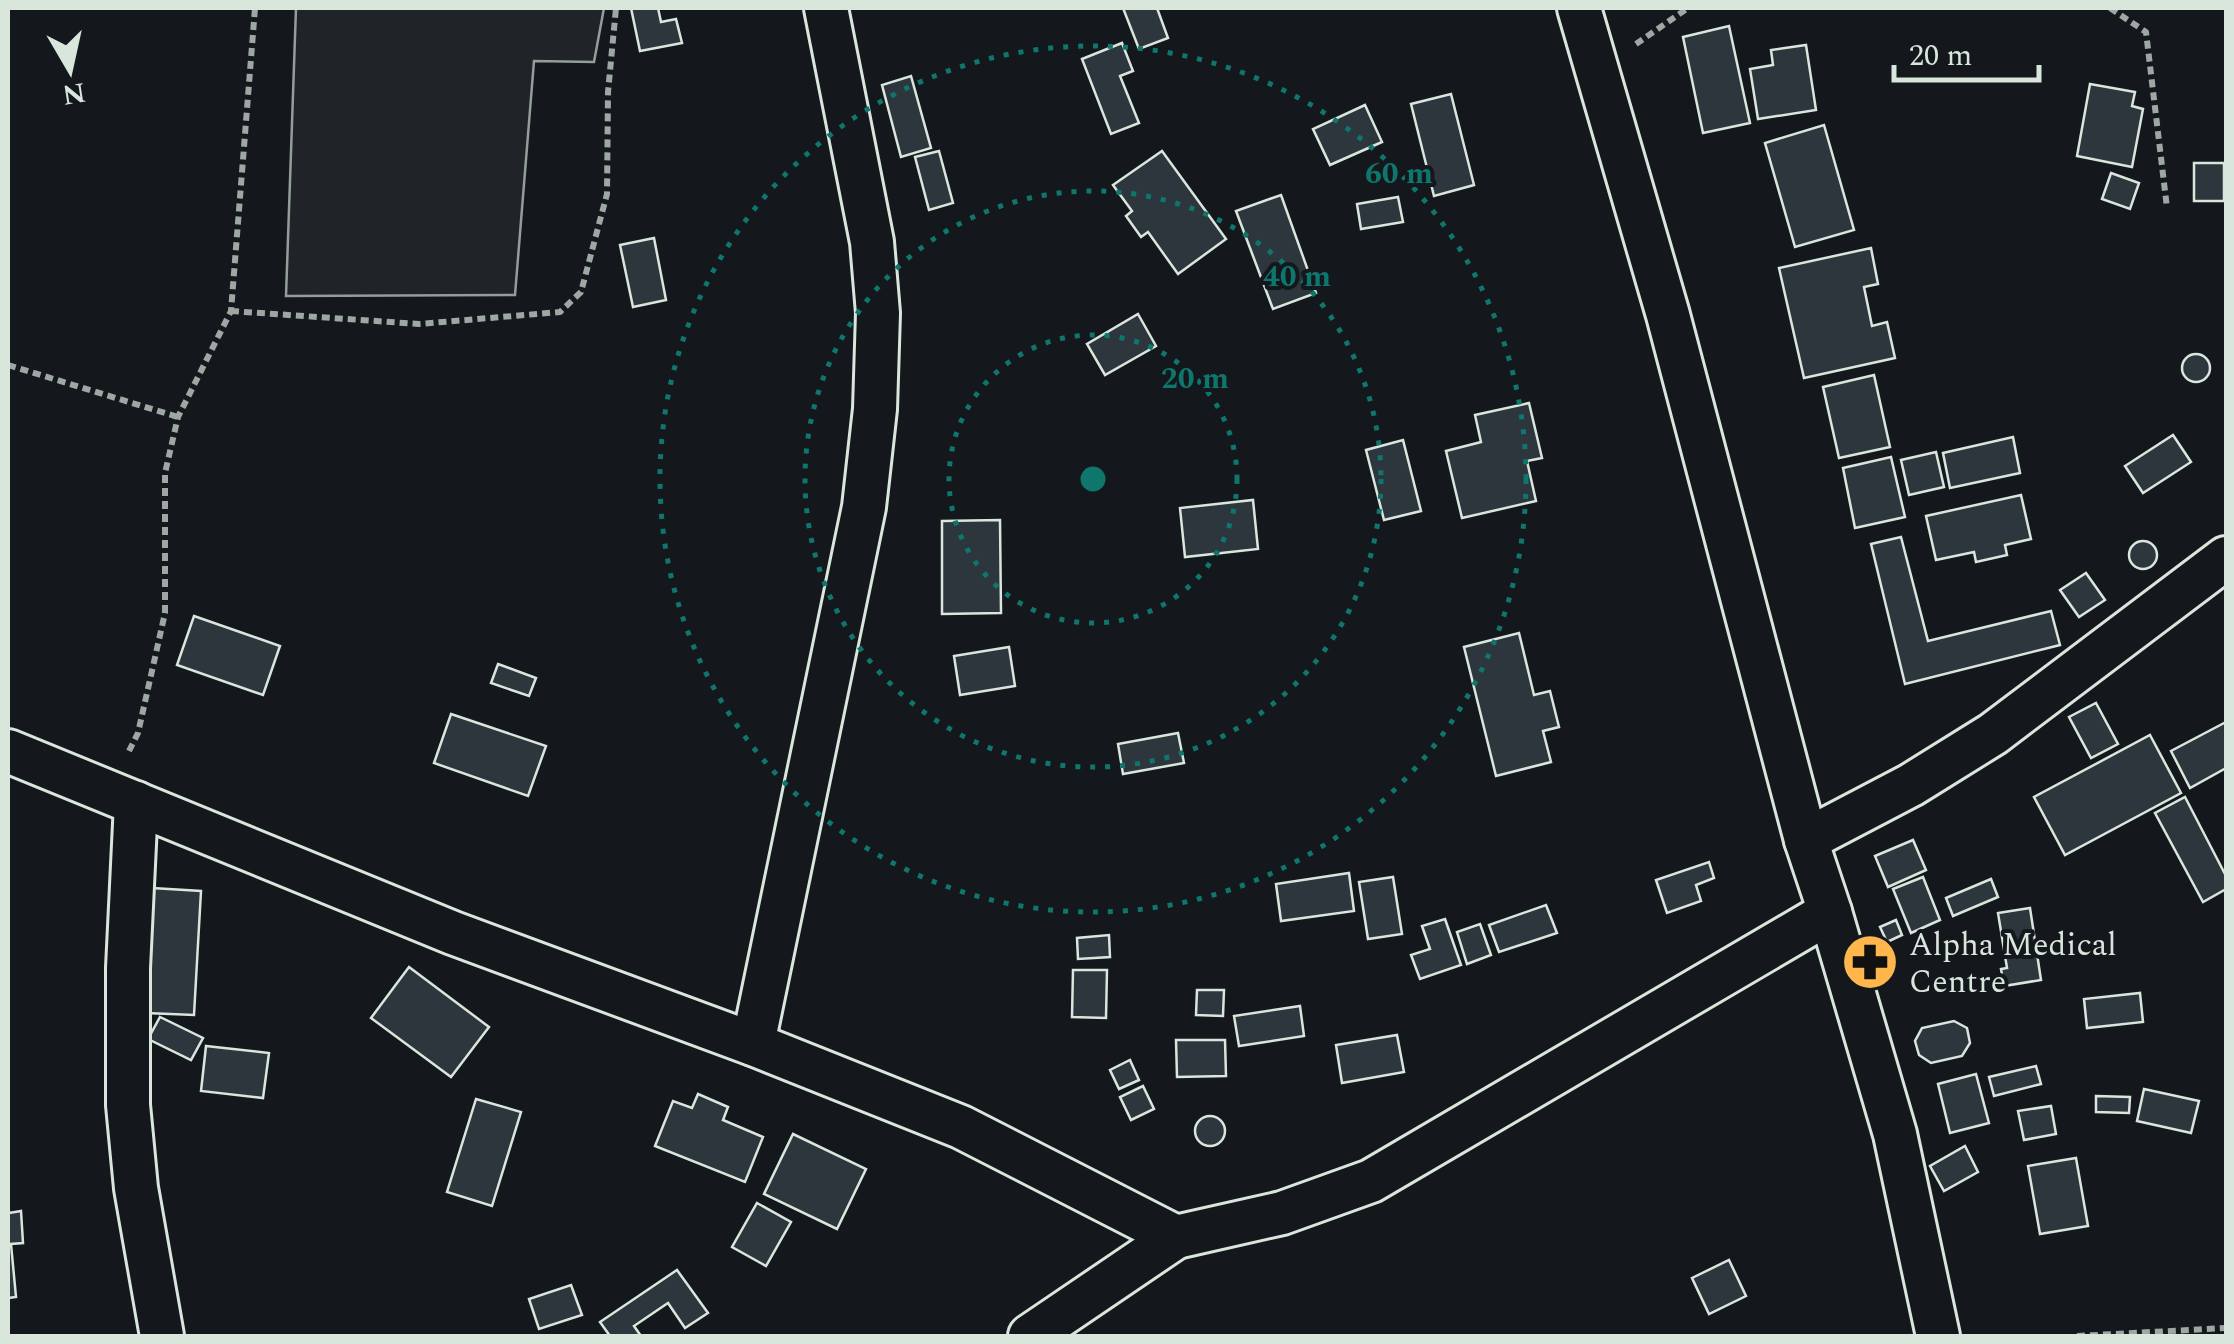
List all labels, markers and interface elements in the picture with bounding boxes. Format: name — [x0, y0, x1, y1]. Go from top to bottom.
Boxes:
north arrow — [20, 20, 120, 120]
scale bar — [1894, 20, 2039, 82]
text: 20 m — [1909, 33, 1972, 79]
text: N — [59, 70, 88, 116]
text: 60 m — [1365, 151, 1433, 197]
text: 40 m — [1263, 254, 1331, 300]
text: 20 m — [1161, 356, 1229, 402]
centre of rings — [1075, 461, 1111, 497]
place label: Alpha Medical Centre — [1909, 921, 2117, 1007]
pharmacy icon: Alpha Medical Centre — [1840, 932, 1900, 992]

